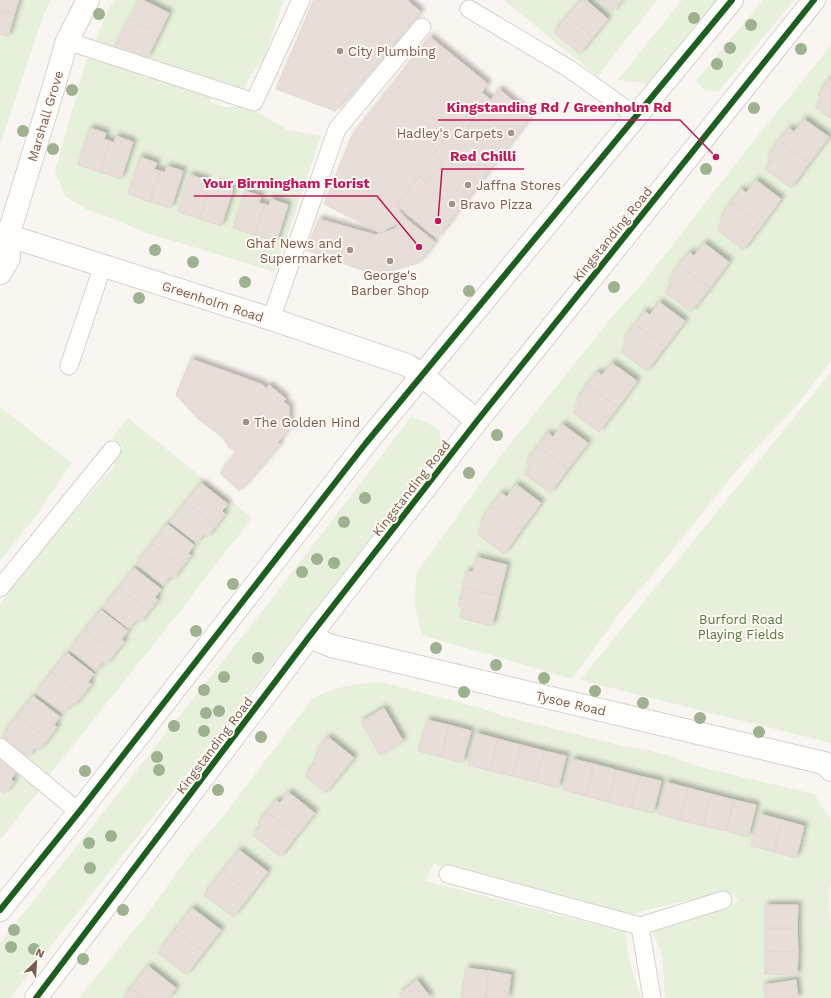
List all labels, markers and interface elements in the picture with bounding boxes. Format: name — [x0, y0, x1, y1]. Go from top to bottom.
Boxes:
place label: City Plumbing — [348, 44, 436, 59]
marker: City Plumbing — [335, 46, 345, 56]
street label: Marshall Grove — [25, 69, 66, 163]
callout: Kingstanding Rd / Greenholm Rd — [438, 94, 680, 120]
text: Kingstanding Rd / Greenholm Rd — [446, 99, 672, 115]
place label: Hadley's Carpets — [397, 126, 503, 141]
marker: Hadley's Carpets — [506, 128, 516, 138]
callout: Red Chilli — [442, 143, 524, 169]
text: Red Chilli — [450, 148, 516, 164]
callout: Your Birmingham Florist — [194, 170, 377, 196]
text: Your Birmingham Florist — [202, 175, 370, 191]
place label: Jaffna Stores — [476, 178, 561, 193]
marker: Jaffna Stores — [463, 180, 473, 190]
street label: Kingstanding Road — [570, 184, 655, 285]
place label: Bravo Pizza — [460, 197, 533, 212]
marker: Bravo Pizza — [447, 199, 457, 209]
place label: Ghaf News and Supermarket — [246, 236, 343, 266]
marker: Ghaf News and Supermarket — [345, 245, 355, 255]
marker: George's Barber Shop — [385, 256, 395, 266]
place label: George's Barber Shop — [351, 268, 429, 298]
street label: Greenholm Road — [160, 278, 266, 325]
place label: The Golden Hind — [254, 415, 360, 430]
marker: The Golden Hind — [241, 417, 251, 427]
street label: Kingstanding Road — [369, 437, 453, 539]
park label: Burford Road Playing Fields — [698, 612, 784, 642]
street label: Tysoe Road — [534, 688, 607, 719]
street label: Kingstanding Road — [173, 694, 256, 797]
north arrow — [16, 942, 56, 982]
text: N — [34, 946, 46, 961]

